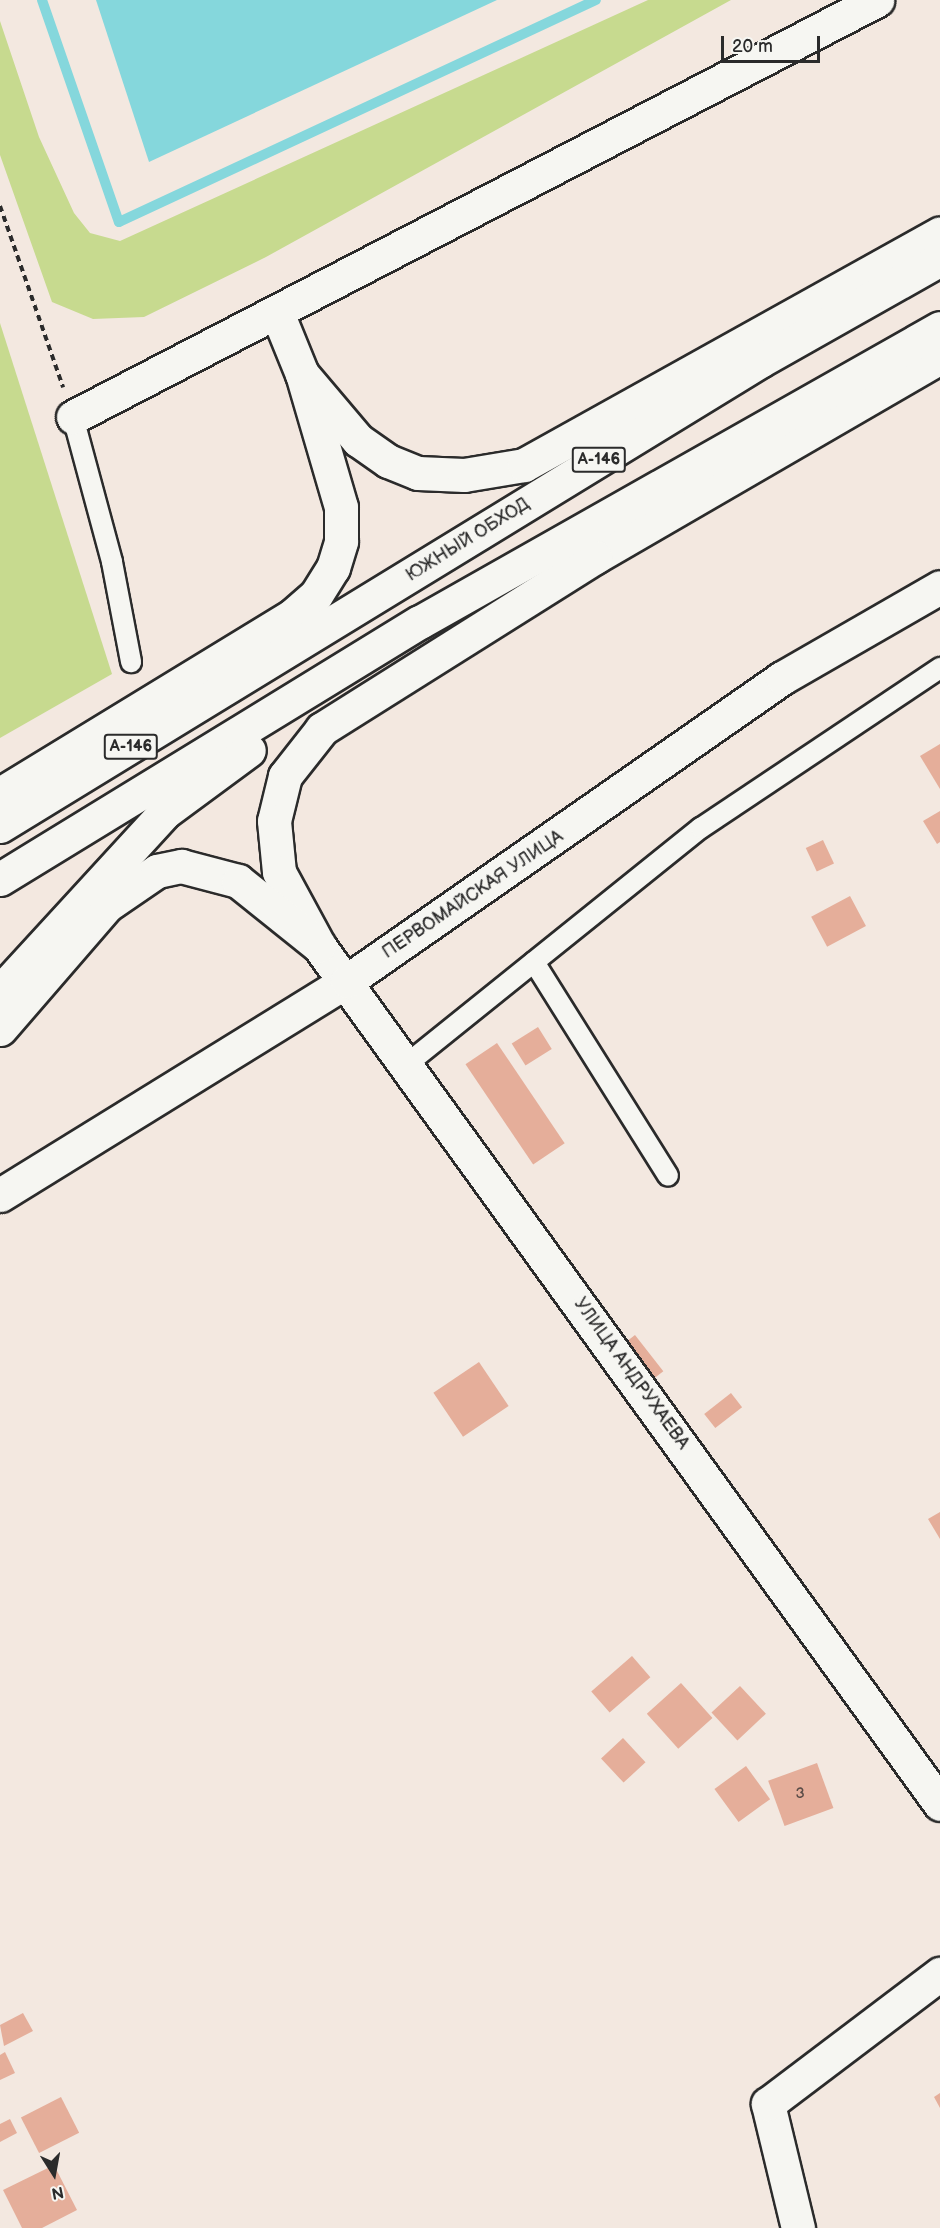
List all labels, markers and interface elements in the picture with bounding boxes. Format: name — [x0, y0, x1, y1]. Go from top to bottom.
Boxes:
scale bar — [724, 24, 823, 62]
text: 20 m — [732, 36, 773, 57]
road number: А-146 — [570, 447, 628, 473]
street label: ЮЖНЫЙ ОБХОД — [402, 493, 534, 587]
road number: А-146 — [102, 734, 160, 760]
street label: ПЕРВОМАЙСКАЯ УЛИЦА — [378, 826, 568, 964]
street label: УЛИЦА АНДРУХАЕВА — [569, 1294, 693, 1454]
house number: 3 — [795, 1785, 805, 1803]
north arrow — [24, 2144, 84, 2204]
text: N — [50, 2182, 65, 2203]

